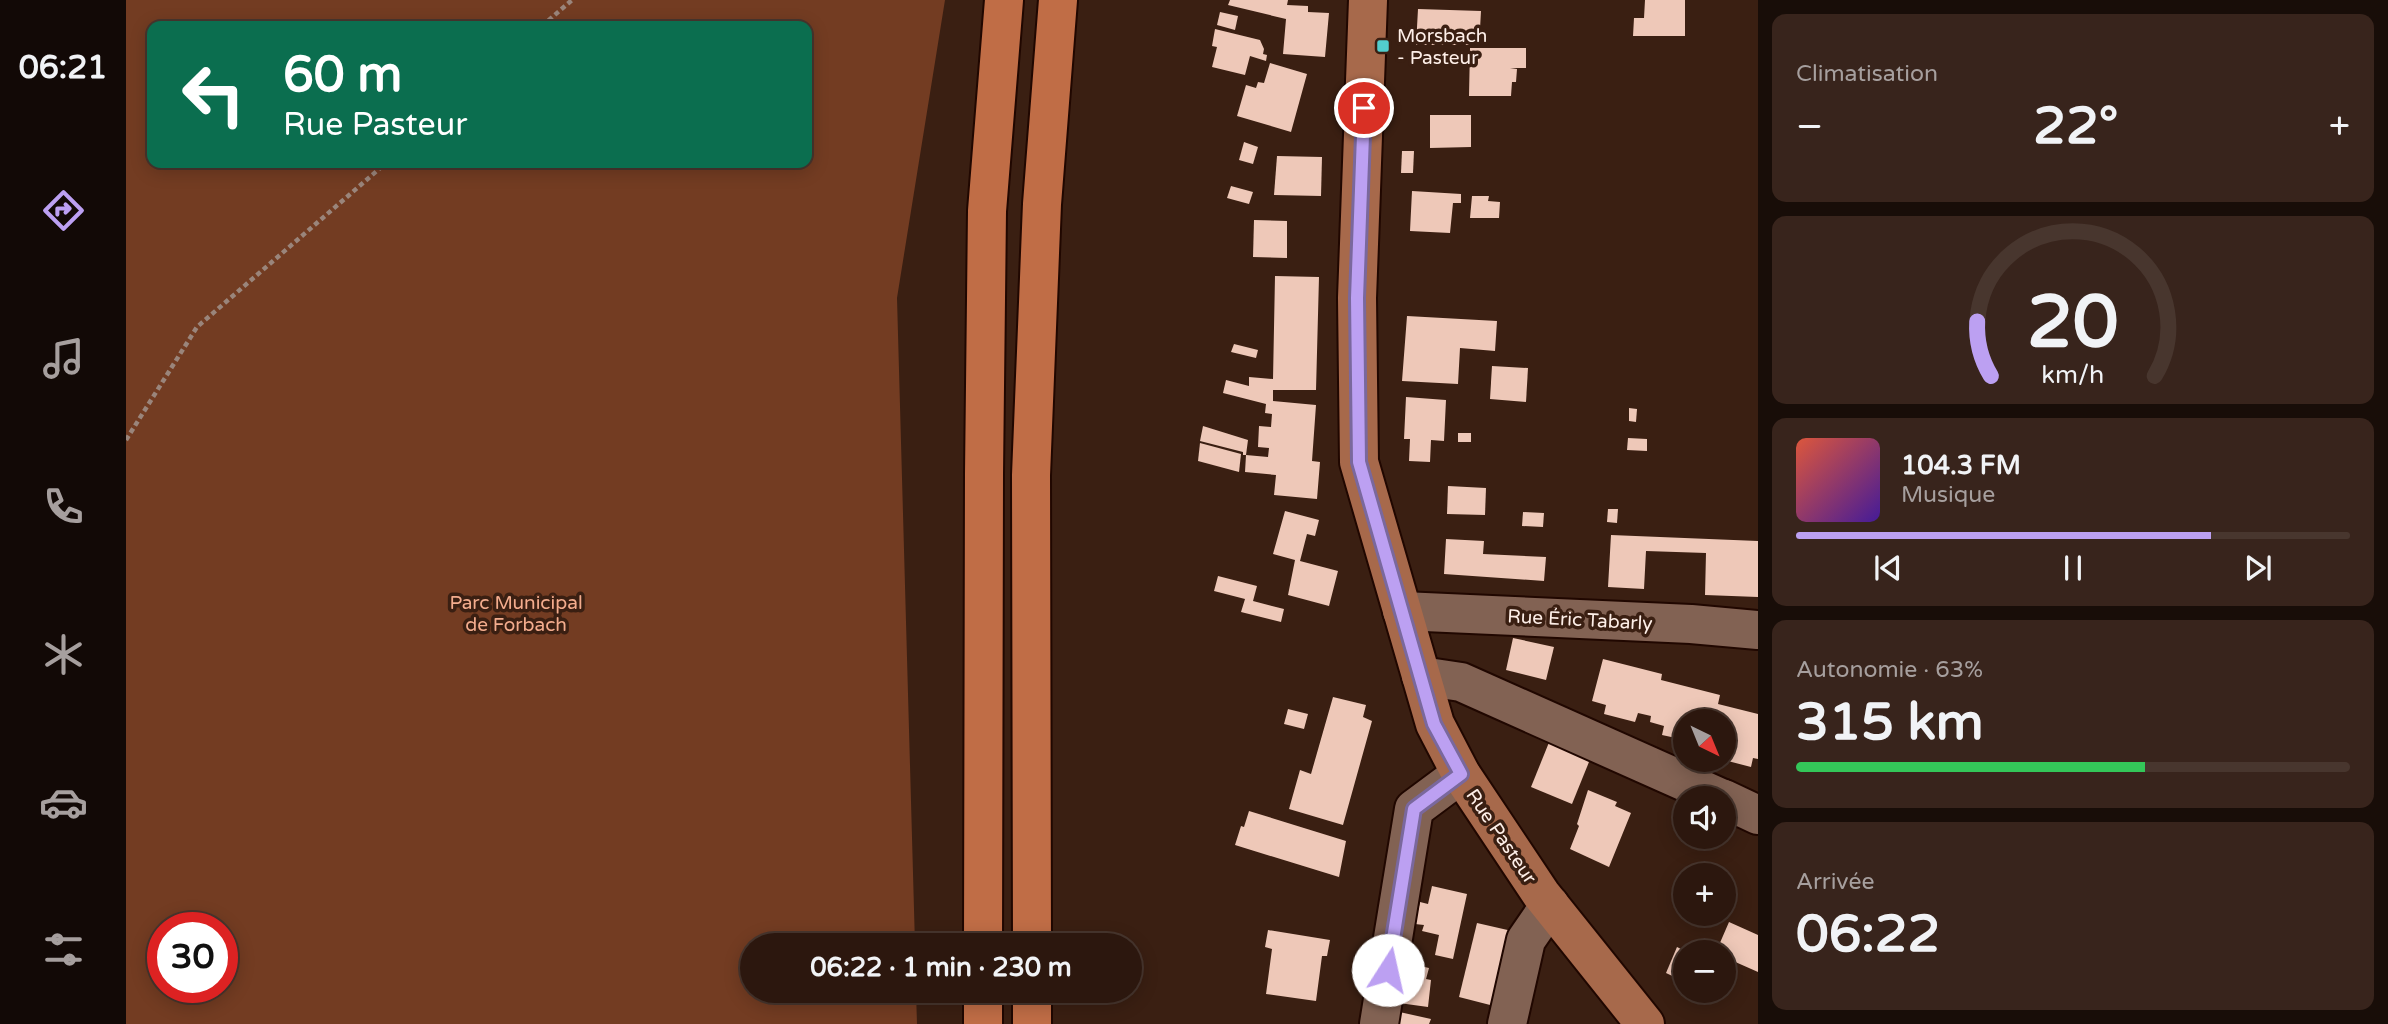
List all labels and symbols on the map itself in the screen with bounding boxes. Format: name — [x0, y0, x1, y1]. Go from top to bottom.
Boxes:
place label: Morsbach - Pasteur — [1397, 25, 1487, 69]
marker: Morsbach - Pasteur — [1375, 38, 1391, 54]
pin — [1334, 78, 1394, 138]
park label: Parc Municipal de Forbach — [449, 592, 583, 636]
street label: Rue Éric Tabarly — [1507, 605, 1653, 635]
north arrow — [1673, 709, 1736, 772]
street label: Rue Pasteur — [1461, 785, 1541, 889]
speed limit sign: 30 — [147, 912, 238, 1003]
position arrow — [1351, 933, 1425, 1007]

